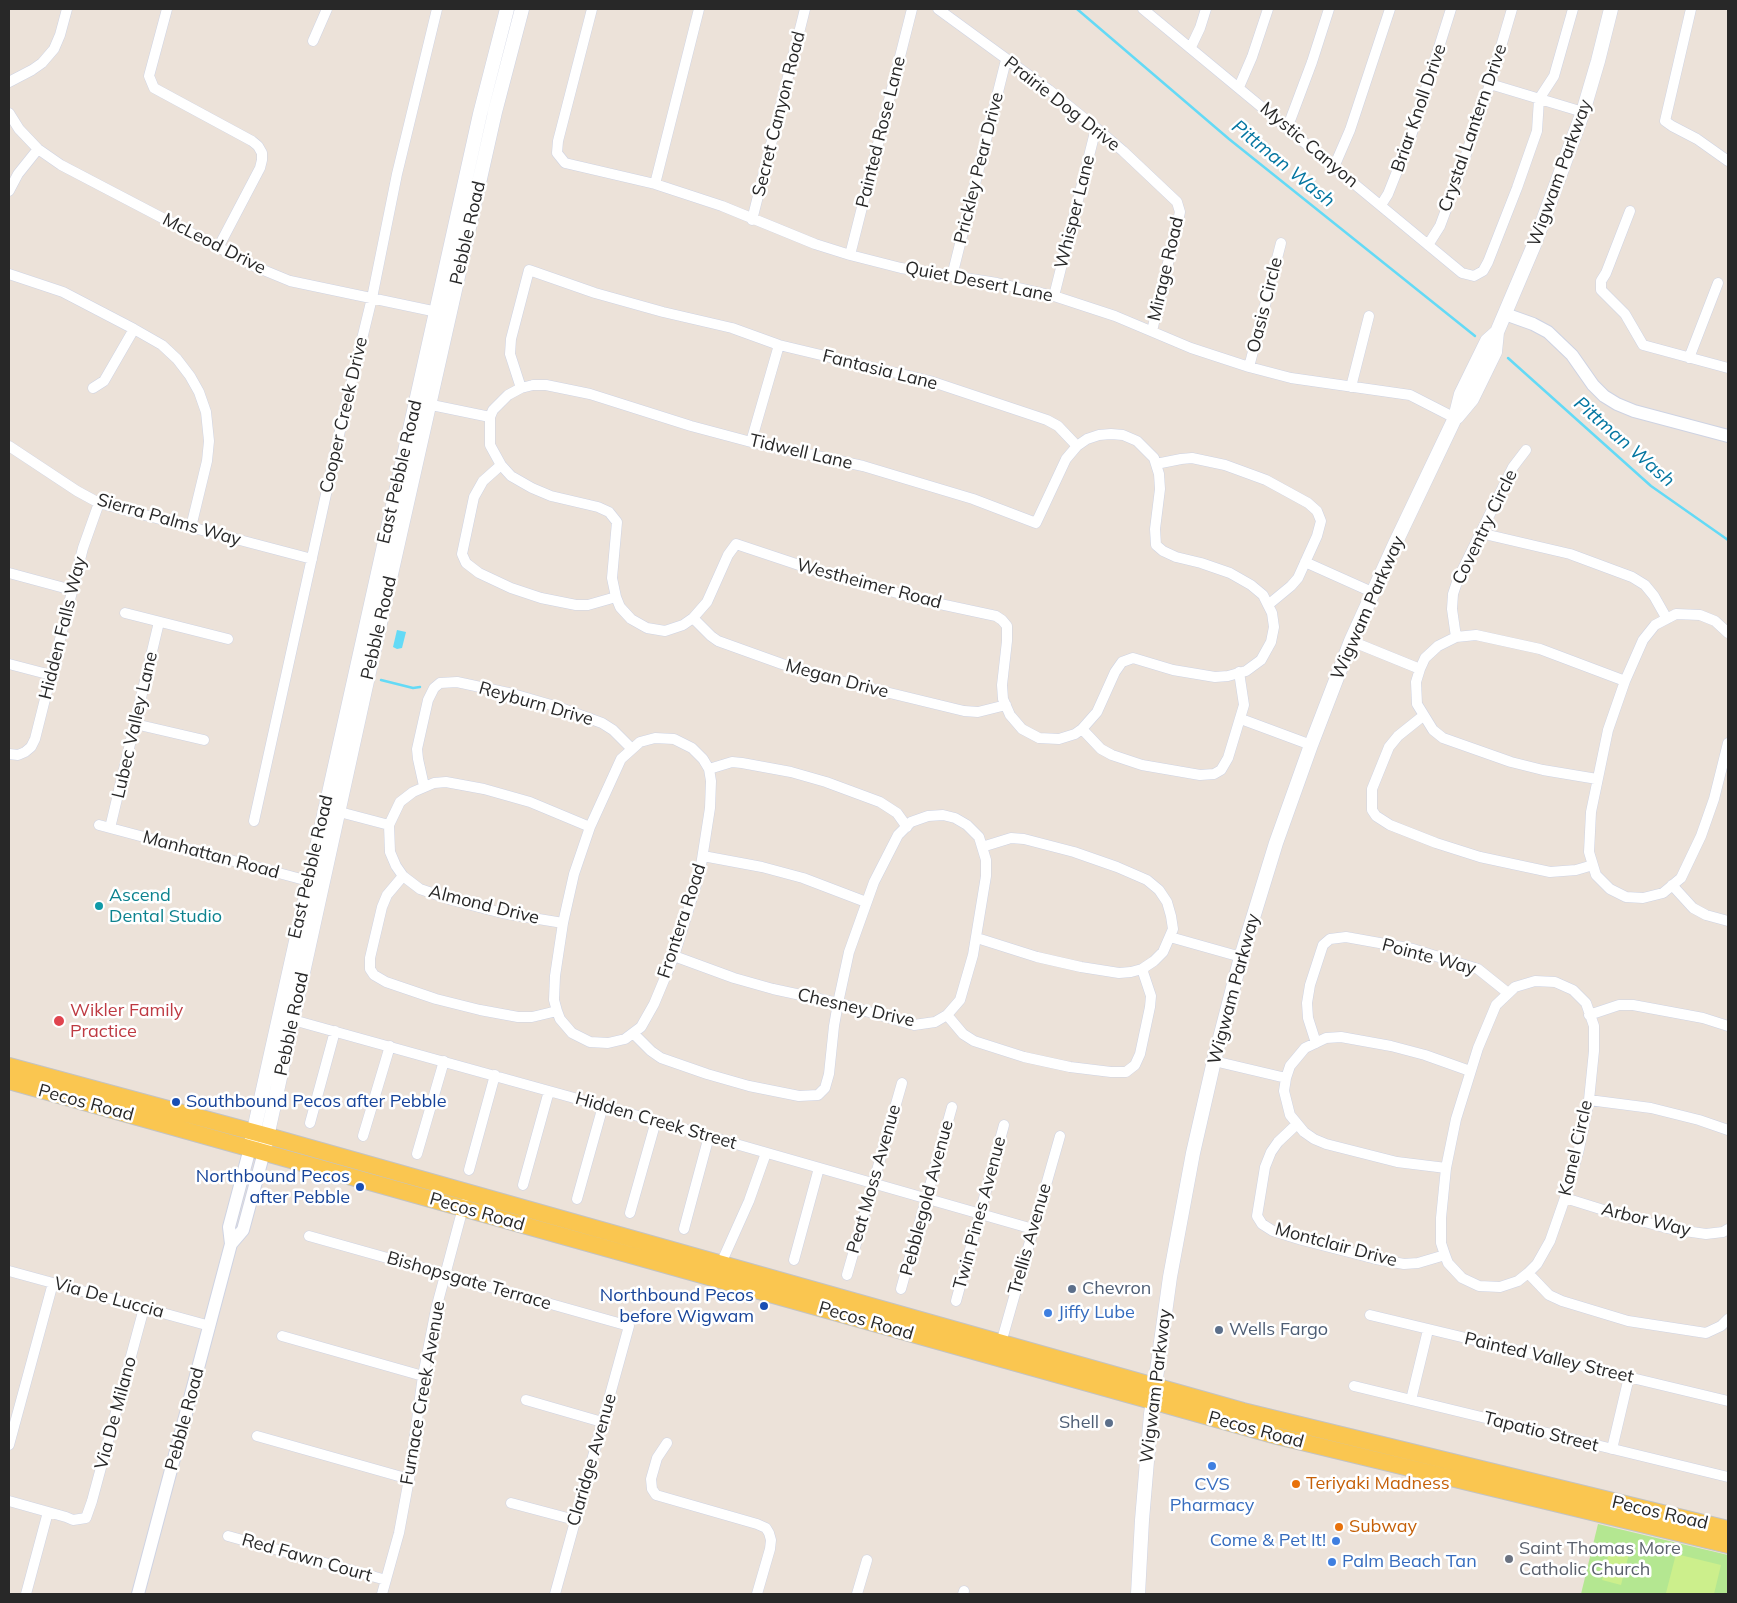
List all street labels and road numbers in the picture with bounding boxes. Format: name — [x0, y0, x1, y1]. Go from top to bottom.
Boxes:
street label: Secret Canyon Road — [748, 29, 810, 199]
street label: Briar Knoll Drive — [1387, 41, 1451, 175]
street label: Crystal Lantern Drive — [1434, 41, 1512, 215]
street label: Prairie Dog Drive — [1000, 52, 1124, 156]
street label: Painted Rose Lane — [852, 54, 910, 210]
street label: Prickley Pear Drive — [950, 90, 1008, 246]
street label: Wigwam Parkway — [1523, 96, 1597, 250]
street label: Mystic Canyon — [1256, 98, 1362, 192]
street label: Whisper Lane — [1050, 153, 1100, 271]
street label: Pebble Road — [446, 179, 490, 287]
street label: McLeod Drive — [159, 209, 269, 279]
street label: Mirage Road — [1144, 215, 1188, 323]
street label: Oasis Circle — [1243, 255, 1287, 355]
street label: Quiet Desert Lane — [903, 257, 1055, 307]
street label: Cooper Creek Drive — [316, 335, 372, 495]
street label: Fantasia Lane — [820, 345, 940, 395]
street label: East Pebble Road — [373, 398, 427, 546]
street label: Tidwell Lane — [747, 430, 855, 474]
street label: Coventry Circle — [1448, 466, 1522, 588]
street label: Sierra Palms Way — [94, 489, 244, 551]
street label: Wigwam Parkway — [1327, 533, 1409, 683]
street label: Hidden Falls Way — [35, 554, 91, 702]
street label: Westheimer Road — [794, 554, 944, 614]
street label: Pebble Road — [357, 574, 401, 682]
street label: Lubec Valley Lane — [108, 649, 162, 801]
street label: Megan Drive — [783, 655, 891, 703]
street label: Reyburn Drive — [476, 677, 596, 731]
street label: East Pebble Road — [284, 793, 338, 941]
street label: Manhattan Road — [140, 826, 282, 884]
street label: Frontera Road — [653, 861, 711, 981]
street label: Almond Drive — [427, 881, 541, 929]
street label: Wigwam Parkway — [1203, 911, 1265, 1067]
street label: Pointe Way — [1380, 934, 1478, 980]
street label: Pebble Road — [270, 970, 314, 1078]
street label: Chesney Drive — [795, 984, 917, 1032]
street label: Pecos Road — [36, 1080, 136, 1126]
street label: Hidden Creek Street — [573, 1088, 739, 1154]
street label: Kanel Circle — [1555, 1098, 1597, 1198]
street label: Peat Moss Avenue — [842, 1102, 906, 1256]
street label: Pebblegold Avenue — [896, 1118, 958, 1278]
street label: Twin Pines Avenue — [949, 1134, 1011, 1292]
street label: Trellis Avenue — [1004, 1181, 1056, 1297]
street label: Pecos Road — [427, 1188, 527, 1236]
street label: Arbor Way — [1599, 1198, 1693, 1242]
street label: Montclair Drive — [1273, 1218, 1399, 1272]
street label: Bishopsgate Terrace — [384, 1247, 554, 1315]
street label: Via De Luccia — [52, 1273, 166, 1323]
street label: Pecos Road — [816, 1297, 916, 1345]
street label: Furnace Creek Avenue — [396, 1299, 450, 1487]
street label: Wigwam Parkway — [1136, 1308, 1176, 1464]
street label: Painted Valley Street — [1462, 1328, 1636, 1388]
street label: Via De Milano — [91, 1354, 141, 1472]
street label: Pebble Road — [161, 1365, 209, 1473]
street label: Claridge Avenue — [563, 1391, 621, 1529]
street label: Pecos Road — [1206, 1407, 1306, 1453]
street label: Tapatio Street — [1482, 1407, 1600, 1457]
street label: Pecos Road — [1610, 1491, 1710, 1535]
street label: Red Fawn Court — [239, 1529, 375, 1587]

